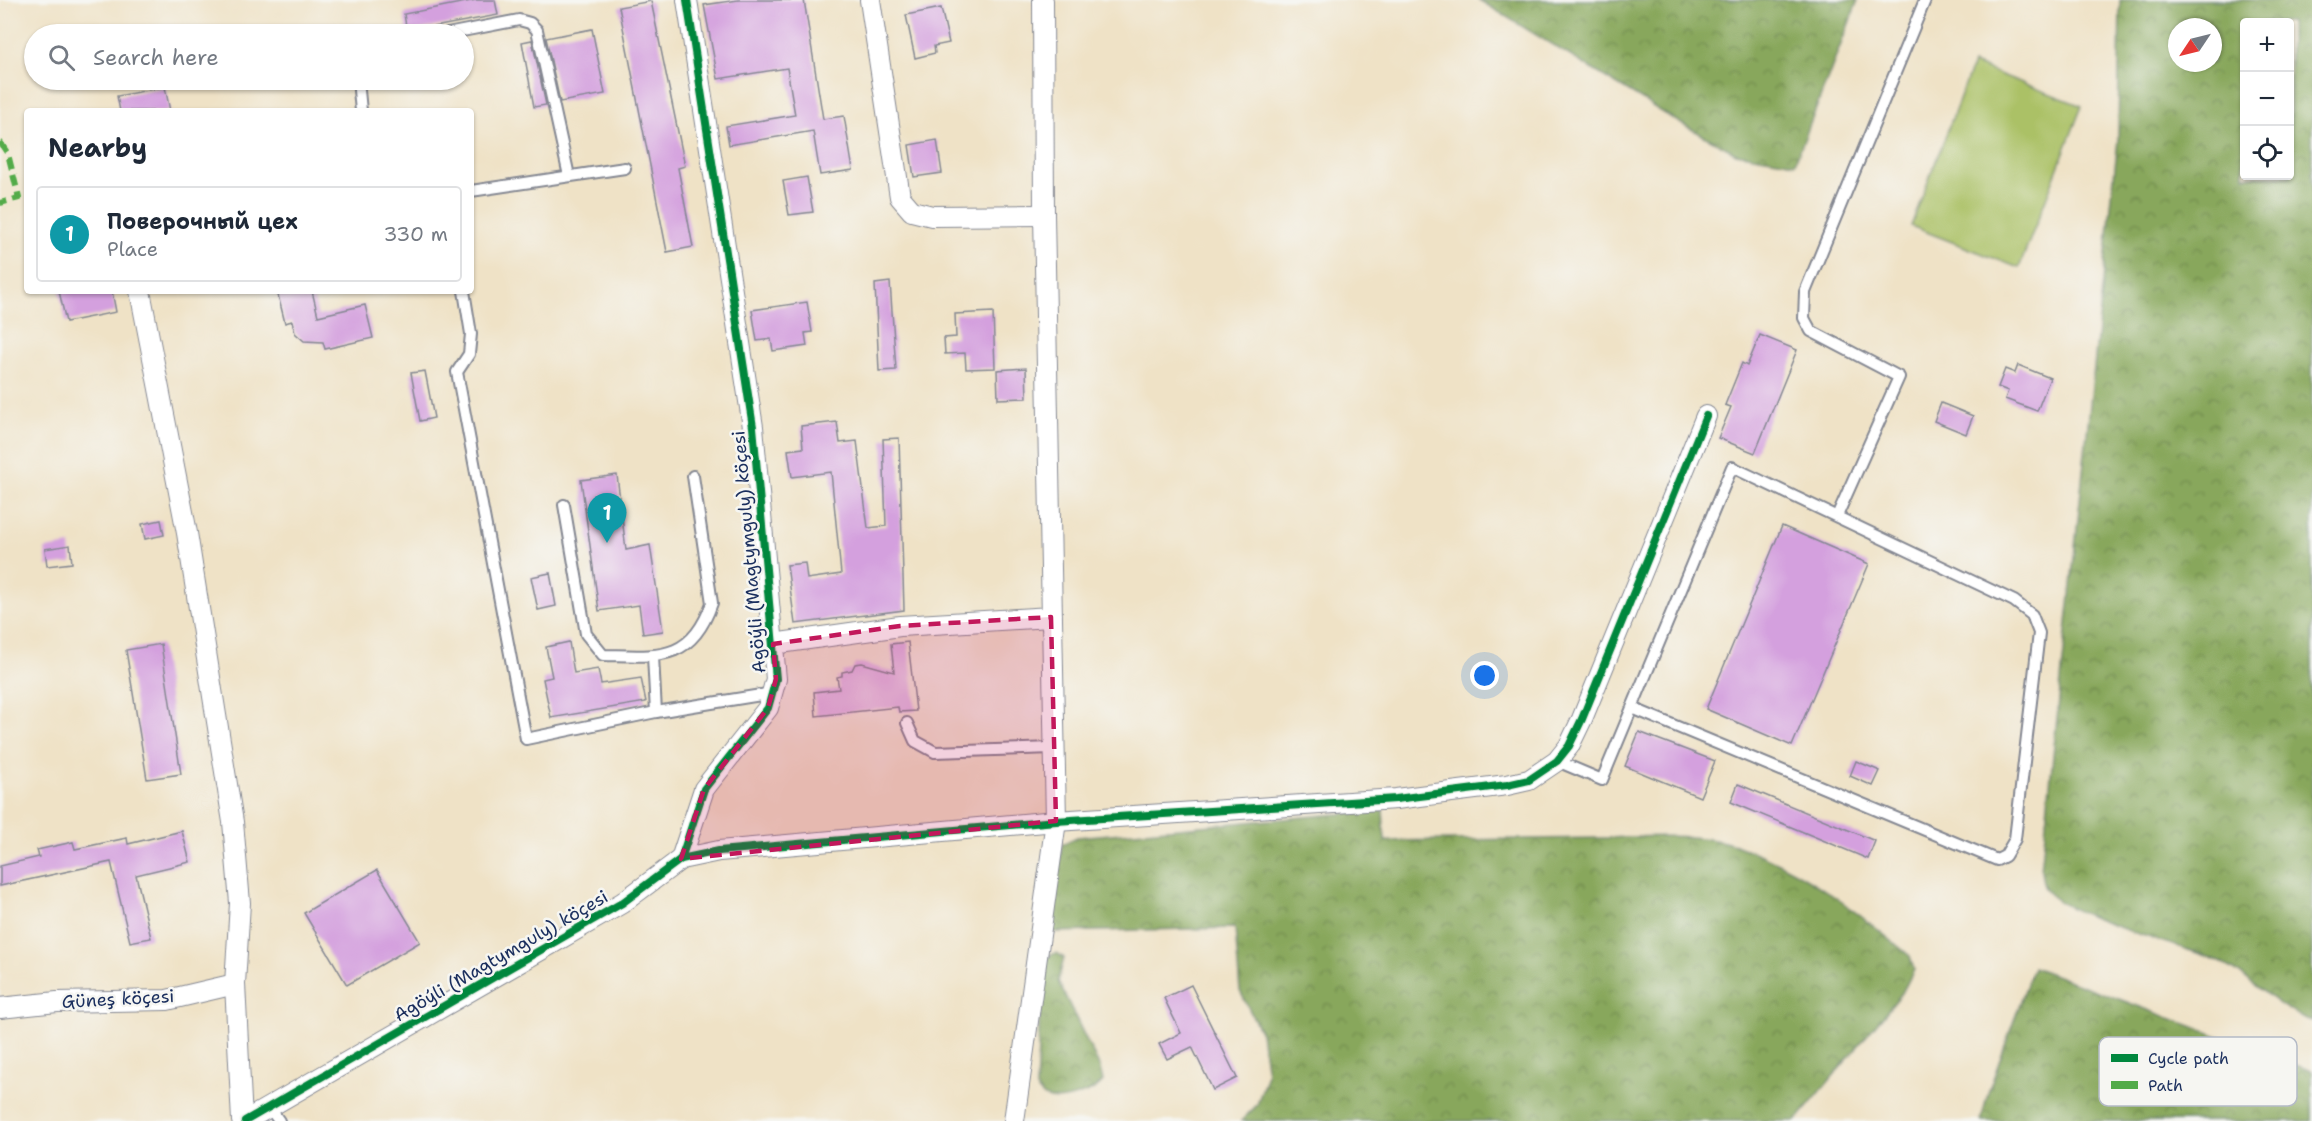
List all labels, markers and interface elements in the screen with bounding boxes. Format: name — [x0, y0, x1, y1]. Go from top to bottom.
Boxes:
north arrow — [2168, 18, 2222, 72]
map controls — [2240, 18, 2294, 180]
button: + — [2240, 18, 2294, 72]
search box — [24, 24, 474, 90]
icon: search — [45, 41, 78, 74]
text: Search here — [93, 43, 219, 72]
button: − — [2240, 72, 2294, 126]
button: locate — [2240, 126, 2294, 180]
text: Nearby — [48, 130, 147, 165]
text: Поверочный цех — [107, 207, 298, 236]
text: 1 — [65, 221, 74, 247]
text: 330 m — [384, 221, 448, 247]
text: Place — [107, 236, 158, 262]
street label: Agöýli (Magtymguly) köçesi — [726, 430, 772, 674]
pin: 1 — [588, 494, 626, 543]
your location — [1470, 661, 1499, 690]
street label: Agöýli (Magtymguly) köçesi — [390, 885, 612, 1027]
street label: Güneş köçesi — [61, 984, 175, 1014]
legend — [2099, 1037, 2297, 1106]
text: Cycle path — [2148, 1048, 2229, 1069]
text: Path — [2148, 1075, 2183, 1096]

